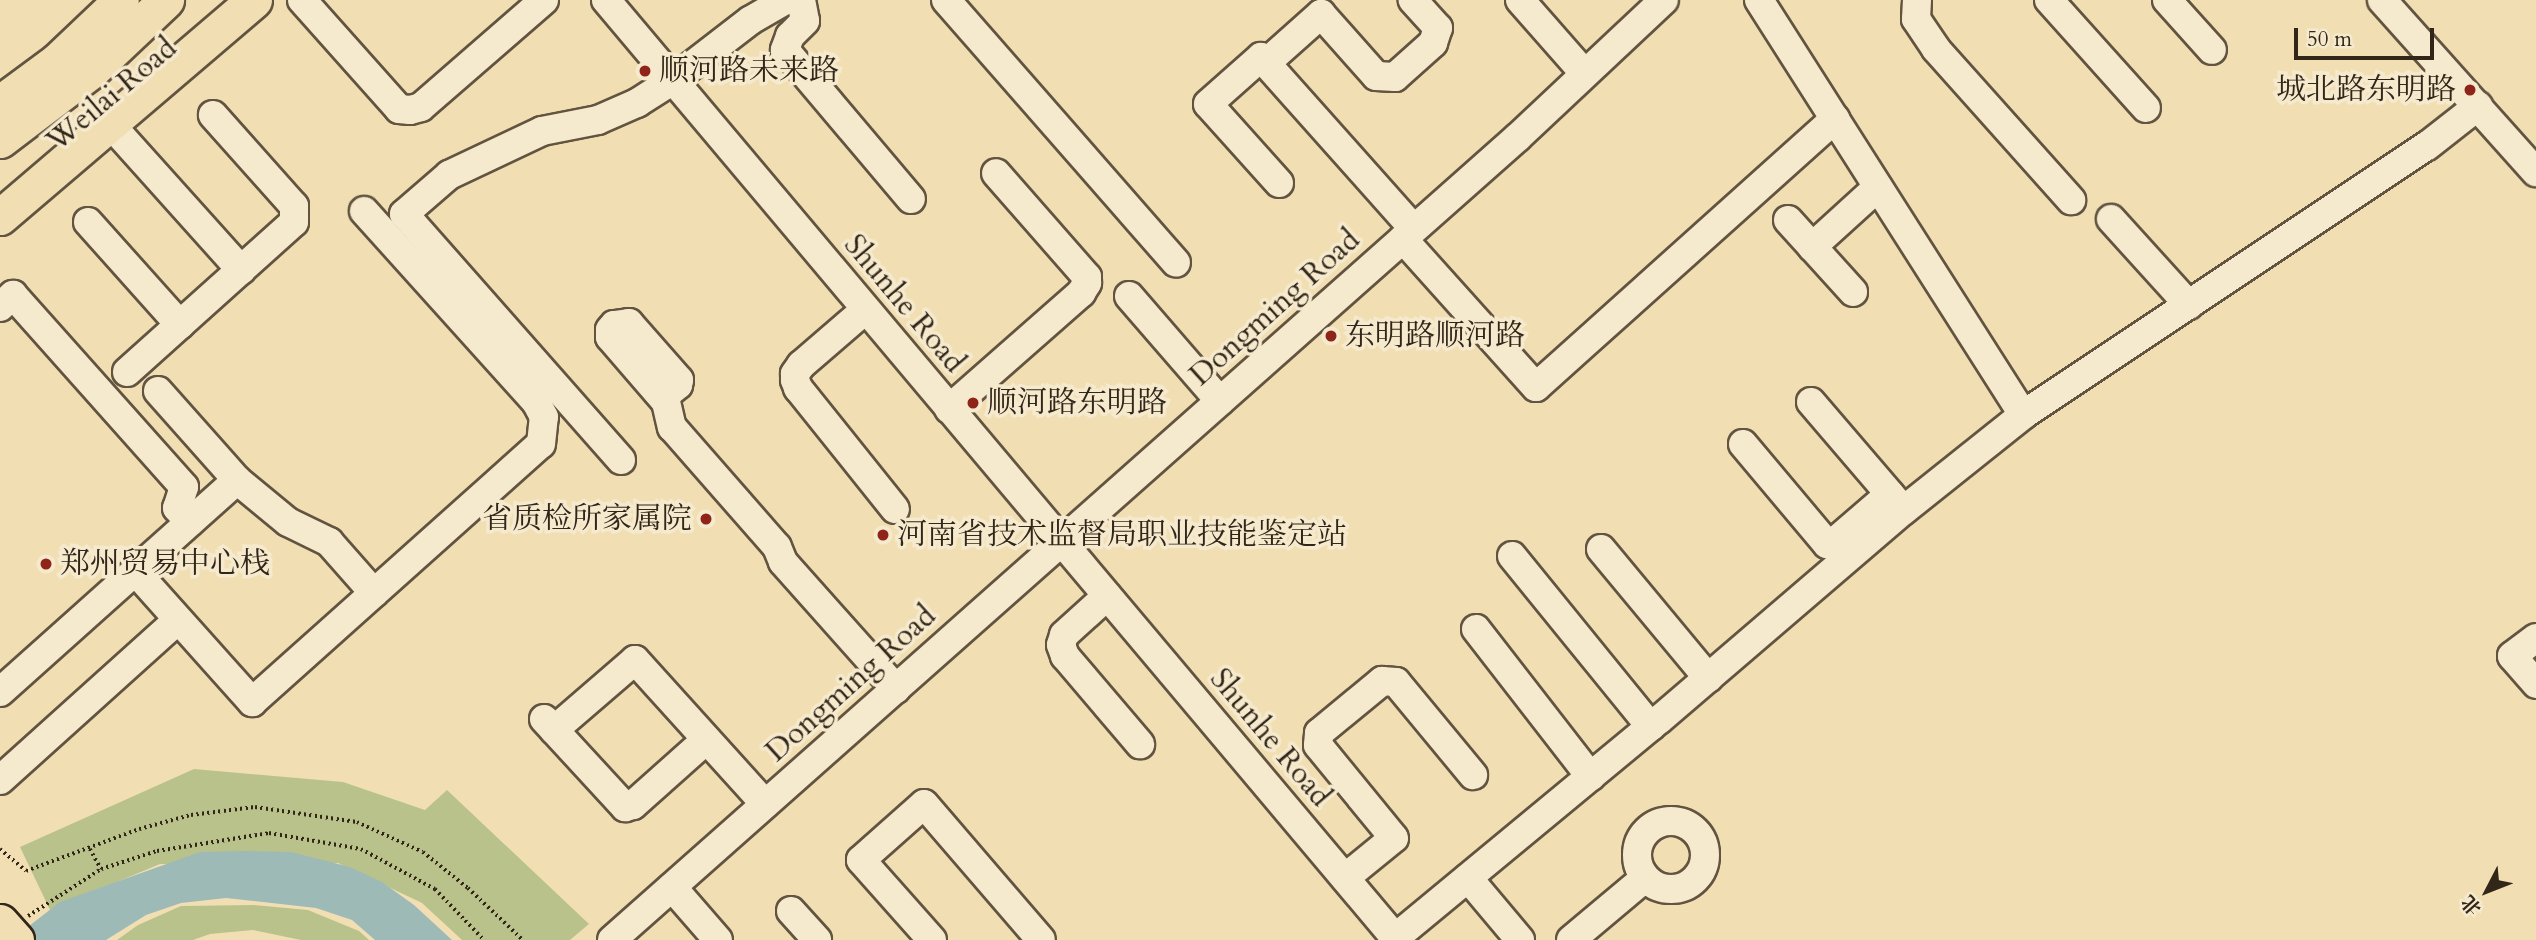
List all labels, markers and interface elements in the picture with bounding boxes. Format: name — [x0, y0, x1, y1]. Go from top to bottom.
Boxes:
scale bar — [2298, 14, 2438, 58]
text: 50 m — [2307, 25, 2352, 54]
street label: Weilai Road — [40, 30, 184, 160]
place label: 顺河路未来路 — [659, 53, 839, 89]
marker: 顺河路未来路 — [637, 63, 653, 79]
place label: 城北路东明路 — [2276, 72, 2456, 108]
marker: 城北路东明路 — [2462, 82, 2478, 98]
street label: Dongming Road — [1183, 222, 1367, 394]
street label: Shunhe Road — [836, 228, 972, 380]
place label: 东明路顺河路 — [1345, 318, 1525, 354]
marker: 东明路顺河路 — [1323, 328, 1339, 344]
place label: 顺河路东明路 — [987, 385, 1167, 421]
marker: 顺河路东明路 — [965, 395, 981, 411]
place label: 省质检所家属院 — [482, 501, 692, 537]
marker: 省质检所家属院 — [698, 511, 714, 527]
place label: 河南省技术监督局职业技能鉴定站 — [897, 517, 1347, 553]
marker: 河南省技术监督局职业技能鉴定站 — [875, 527, 891, 543]
place label: 郑州贸易中心栈 — [60, 546, 270, 582]
marker: 郑州贸易中心栈 — [38, 556, 54, 572]
street label: Dongming Road — [759, 598, 943, 770]
street label: Shunhe Road — [1202, 662, 1338, 814]
north arrow — [2452, 856, 2522, 926]
text: 北 — [2455, 889, 2487, 921]

